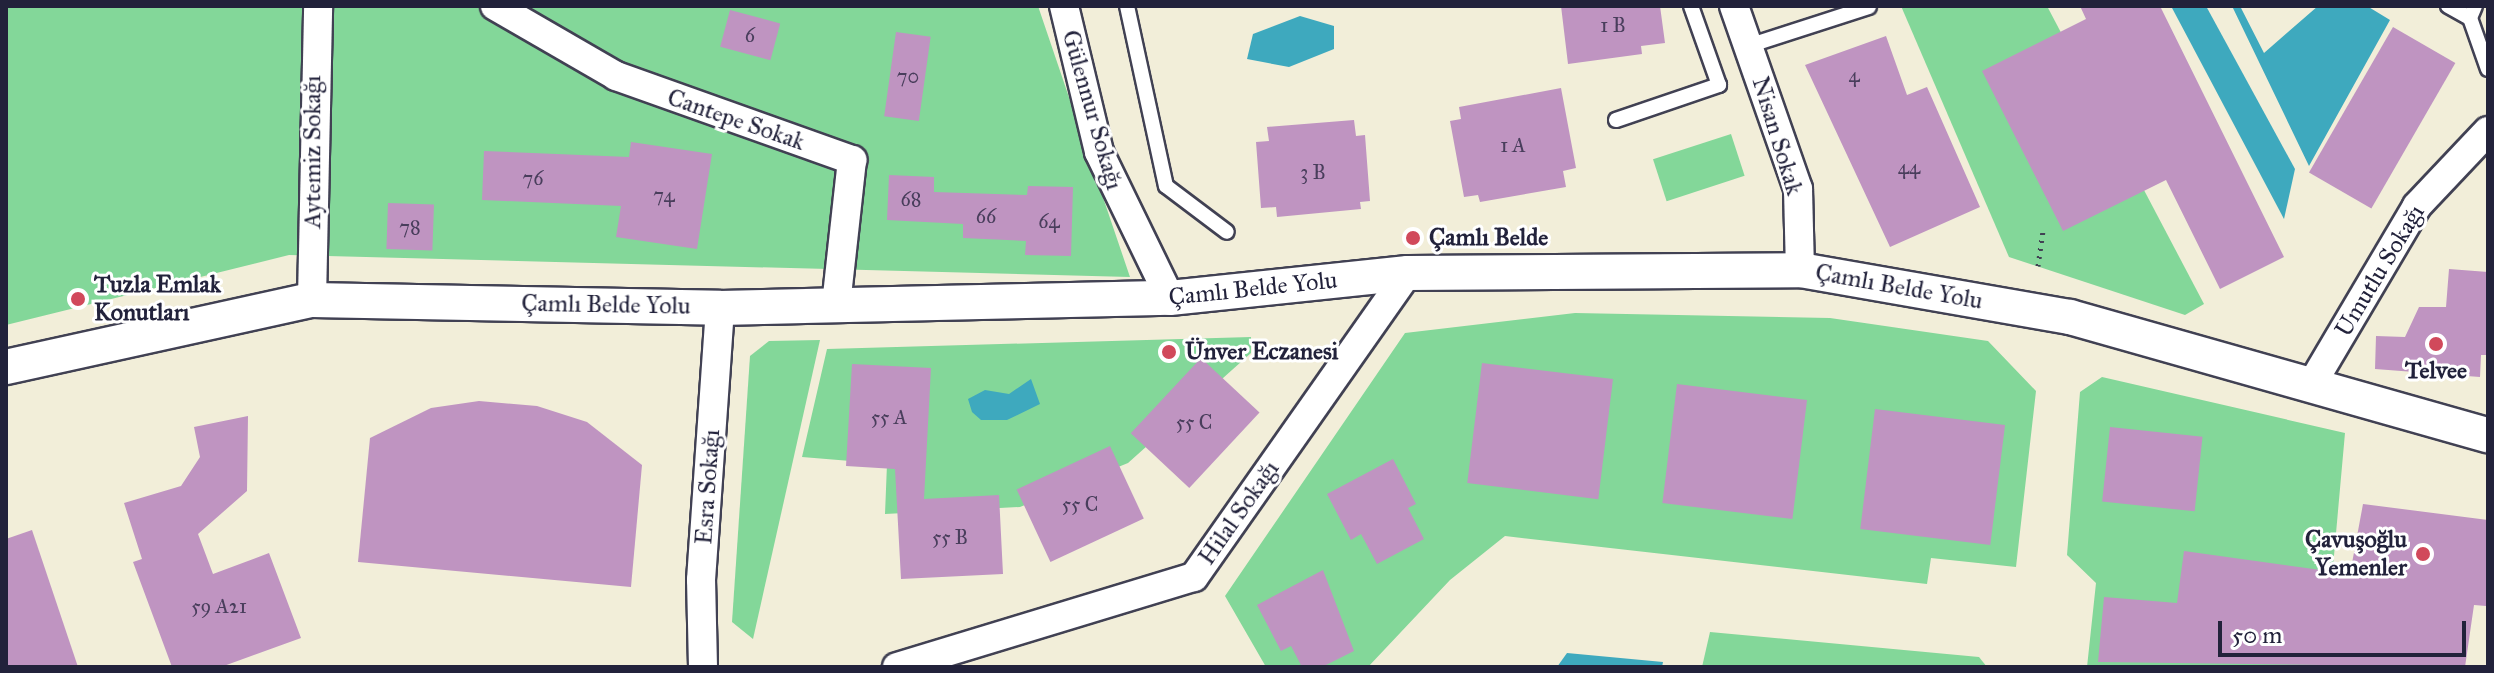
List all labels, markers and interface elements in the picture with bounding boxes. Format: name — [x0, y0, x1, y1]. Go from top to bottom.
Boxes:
house number: 1 B — [1600, 13, 1626, 37]
house number: 6 — [745, 23, 755, 47]
street label: Gülennur Sokağı — [1055, 27, 1129, 193]
house number: 4 — [1848, 63, 1860, 87]
house number: 70 — [897, 64, 919, 88]
street label: Nisan Sokak — [1745, 73, 1809, 199]
street label: Aytemiz Sokağı — [299, 75, 327, 229]
street label: Cantepe Sokak — [664, 83, 808, 157]
house number: 1 A — [1500, 133, 1526, 157]
house number: 44 — [1898, 155, 1920, 179]
house number: 3 B — [1300, 160, 1326, 184]
house number: 76 — [523, 166, 543, 190]
house number: 74 — [653, 183, 675, 207]
house number: 68 — [901, 187, 921, 211]
street label: Umutlu Sokağı — [2329, 200, 2431, 342]
house number: 66 — [976, 204, 996, 228]
house number: 64 — [1038, 209, 1060, 233]
house number: 78 — [399, 215, 421, 239]
place label: Çamlı Belde — [1429, 224, 1548, 252]
marker: Çamlı Belde — [1404, 229, 1422, 247]
street label: Çamlı Belde Yolu — [1813, 258, 1985, 316]
street label: Çamlı Belde Yolu — [1167, 266, 1339, 312]
place label: Tuzla Emlak Konutları — [94, 271, 221, 327]
street label: Çamlı Belde Yolu — [521, 289, 691, 321]
marker: Tuzla Emlak Konutları — [69, 290, 87, 308]
marker: Telvee — [2427, 335, 2445, 353]
place label: Ünver Eczanesi — [1185, 338, 1338, 366]
marker: Ünver Eczanesi — [1160, 343, 1178, 361]
place label: Telvee — [2405, 357, 2467, 385]
house number: 55 A — [871, 405, 907, 429]
house number: 55 C — [1176, 410, 1212, 434]
street label: Esra Sokağı — [690, 429, 726, 545]
street label: Hilal Sokağı — [1193, 455, 1285, 571]
house number: 55 C — [1062, 492, 1098, 516]
house number: 55 B — [932, 525, 968, 549]
place label: Çavuşoğlu Yemenler — [2305, 526, 2407, 582]
marker: Çavuşoğlu Yemenler — [2414, 545, 2432, 563]
house number: 59 A21 — [191, 594, 247, 618]
scale bar — [2222, 605, 2470, 655]
text: 50 m — [2232, 620, 2282, 650]

